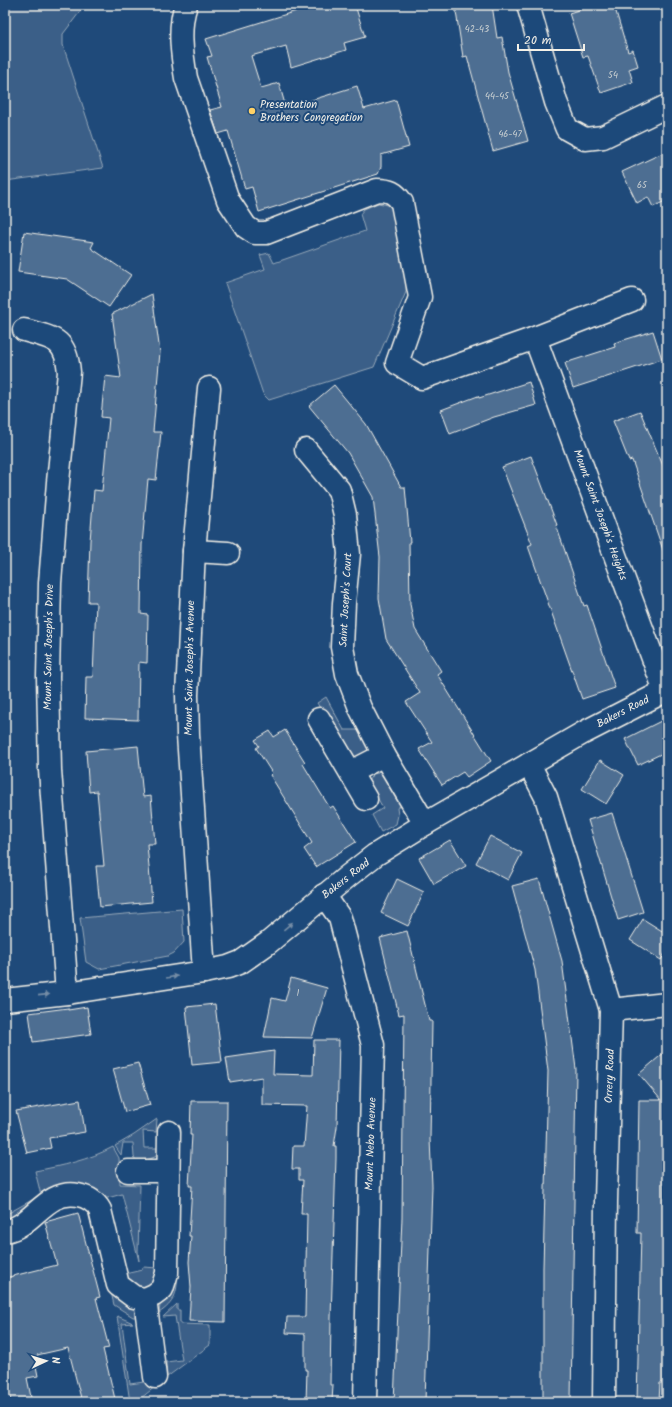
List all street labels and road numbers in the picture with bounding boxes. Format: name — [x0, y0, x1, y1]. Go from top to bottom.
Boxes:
street label: Mount Saint Joseph's Heights — [568, 447, 632, 583]
street label: Saint Joseph's Court — [335, 552, 357, 648]
street label: Mount Saint Joseph's Drive — [39, 584, 59, 710]
street label: Mount Saint Joseph's Avenue — [180, 600, 200, 736]
street label: Bakers Road — [593, 691, 653, 733]
street label: Bakers Road — [318, 854, 374, 904]
street label: Orrery Road — [600, 1048, 620, 1103]
street label: Mount Nebo Avenue — [360, 1097, 382, 1191]

